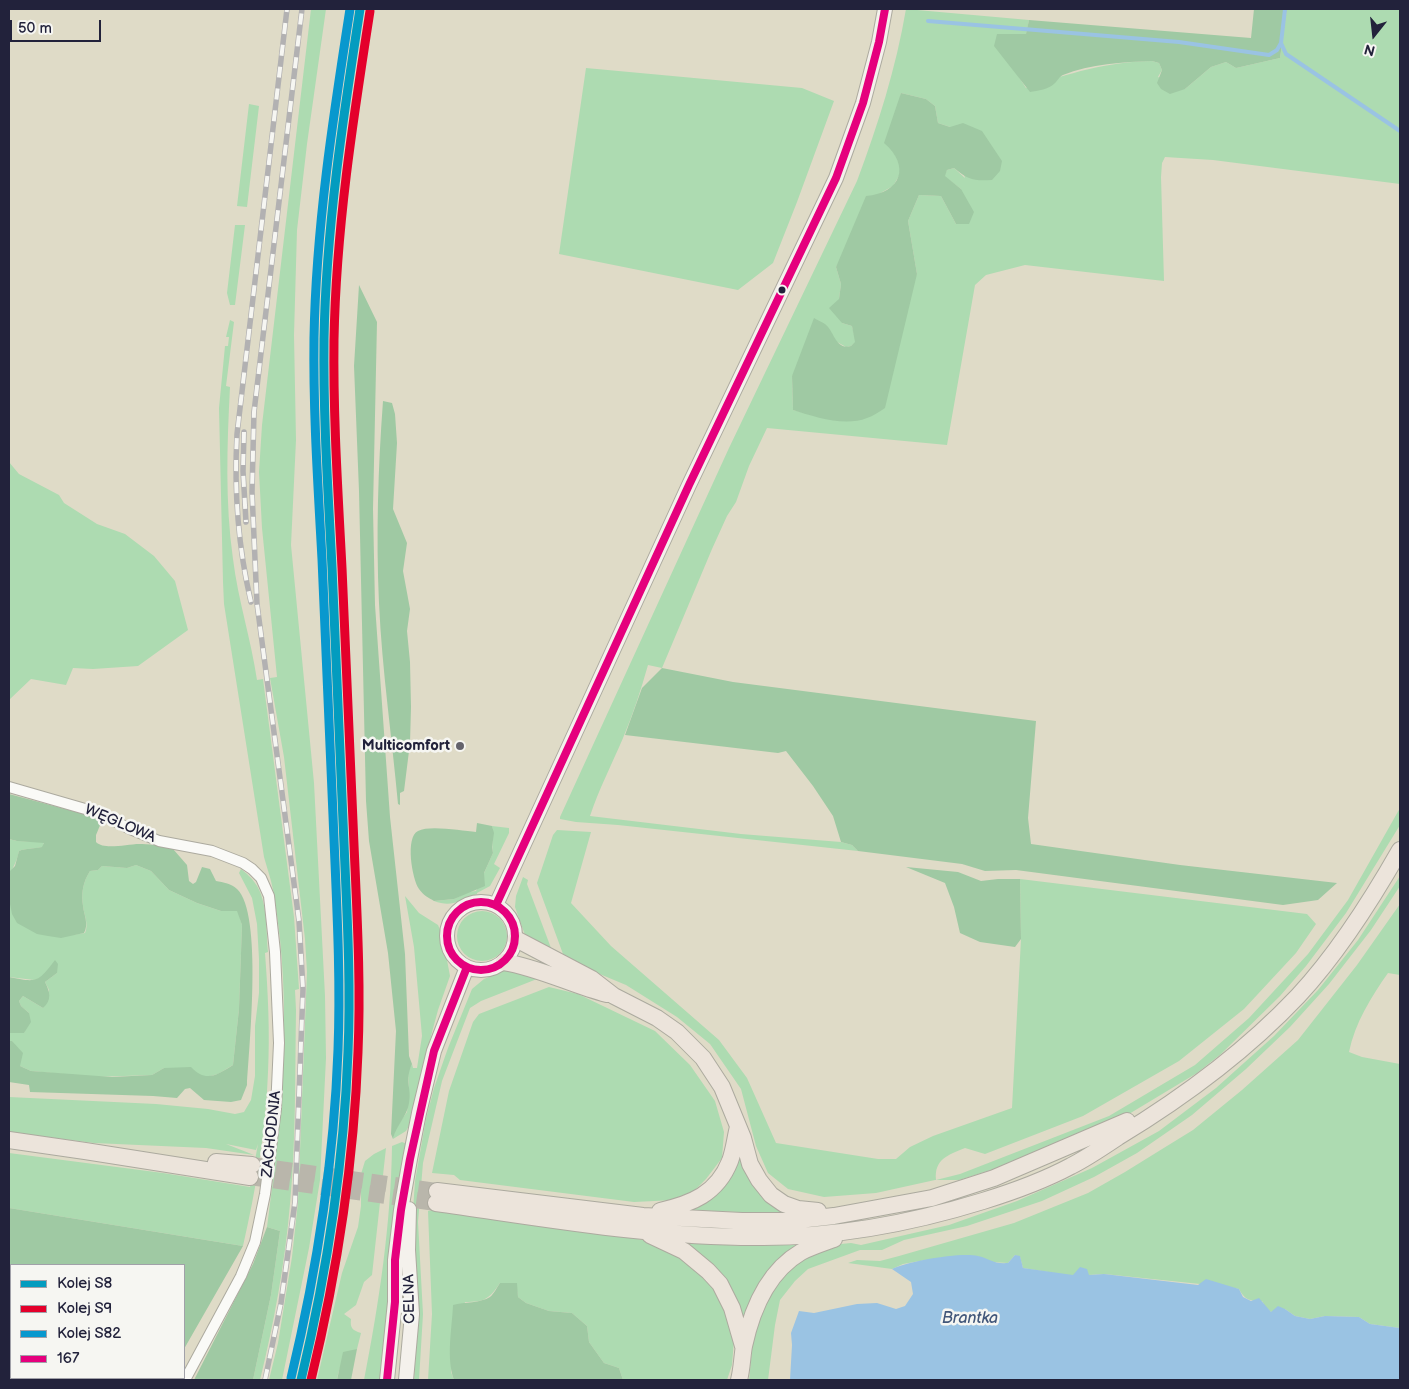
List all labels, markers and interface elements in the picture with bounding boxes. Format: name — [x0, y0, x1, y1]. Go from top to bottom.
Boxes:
scale bar — [12, 10, 104, 42]
north arrow — [1349, 10, 1399, 60]
text: 50 m — [18, 19, 52, 38]
text: N — [1362, 40, 1377, 60]
unlabelled marker — [777, 285, 787, 295]
place label: Multicomfort — [362, 737, 450, 755]
marker: Multicomfort — [454, 740, 466, 752]
street label: WĘGLOWA — [82, 801, 158, 847]
street label: ZACHODNIA — [259, 1090, 285, 1178]
legend — [10, 1264, 185, 1379]
text: Kolej S8 — [57, 1274, 112, 1293]
street label: CELNA — [401, 1274, 419, 1324]
text: Kolej S9 — [57, 1299, 112, 1318]
water label: Brantka — [942, 1309, 998, 1329]
text: Kolej S82 — [57, 1324, 121, 1343]
text: 167 — [57, 1349, 79, 1368]

